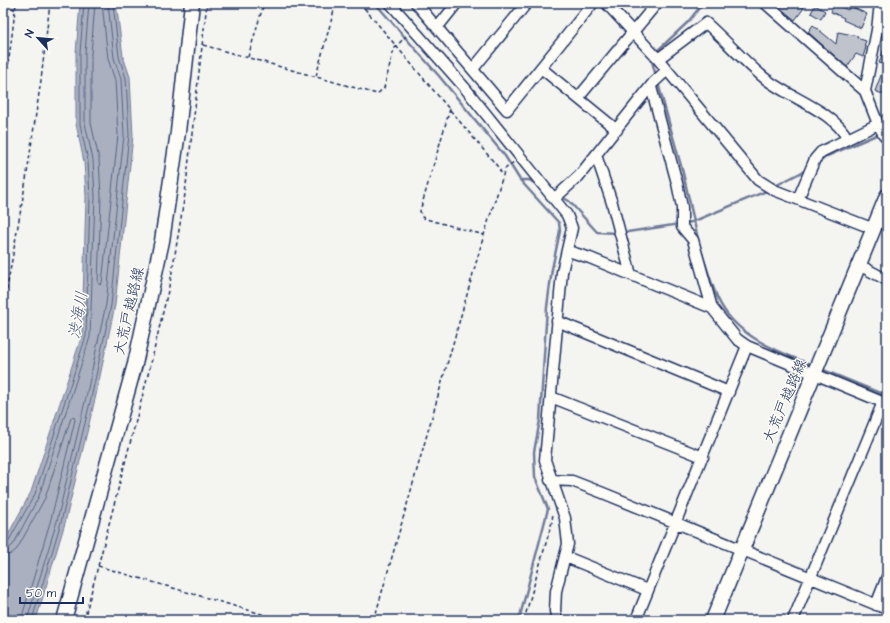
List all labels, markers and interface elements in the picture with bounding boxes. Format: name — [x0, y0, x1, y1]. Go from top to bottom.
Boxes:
north arrow — [18, 18, 58, 58]
text: N — [21, 27, 38, 40]
street label: 大荒戸越路線 — [109, 265, 149, 357]
water label: 渋海川 — [63, 289, 93, 341]
street label: 大荒戸越路線 — [758, 355, 812, 447]
scale bar — [20, 579, 83, 605]
text: 50 m — [26, 585, 57, 602]

